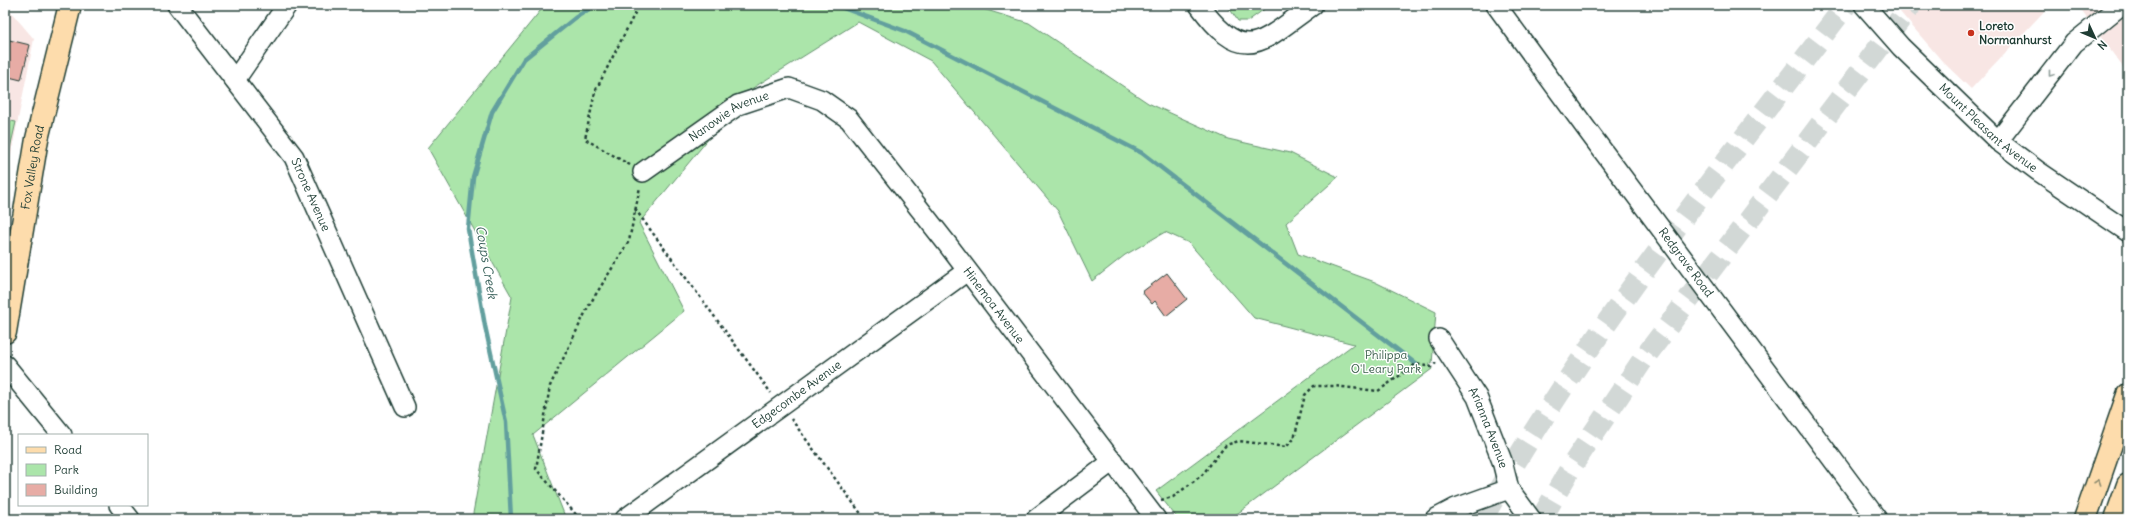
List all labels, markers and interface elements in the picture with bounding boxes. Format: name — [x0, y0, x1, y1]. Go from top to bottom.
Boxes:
place label: Loreto Normanhurst — [1979, 18, 2052, 47]
north arrow — [2075, 18, 2115, 58]
marker: Loreto Normanhurst — [1966, 28, 1976, 38]
text: N — [2095, 37, 2110, 53]
one-way arrow — [2048, 69, 2055, 76]
street label: Mount Pleasant Avenue — [1936, 80, 2041, 175]
street label: Nanowie Avenue — [686, 87, 771, 144]
street label: Fox Valley Road — [17, 124, 47, 210]
street label: Strone Avenue — [288, 155, 334, 233]
water label: Coups Creek — [472, 224, 502, 301]
street label: Redgrave Road — [1656, 225, 1717, 300]
street label: Hinemoa Avenue — [960, 264, 1028, 346]
park label: Philippa O'Leary Park — [1351, 347, 1421, 376]
street label: Edgecombe Avenue — [749, 357, 844, 432]
street label: Arianna Avenue — [1465, 384, 1511, 469]
legend — [18, 434, 148, 506]
text: Road — [54, 442, 82, 457]
text: Park — [54, 462, 79, 477]
one-way arrow — [2093, 479, 2101, 486]
text: Building — [54, 482, 98, 497]

